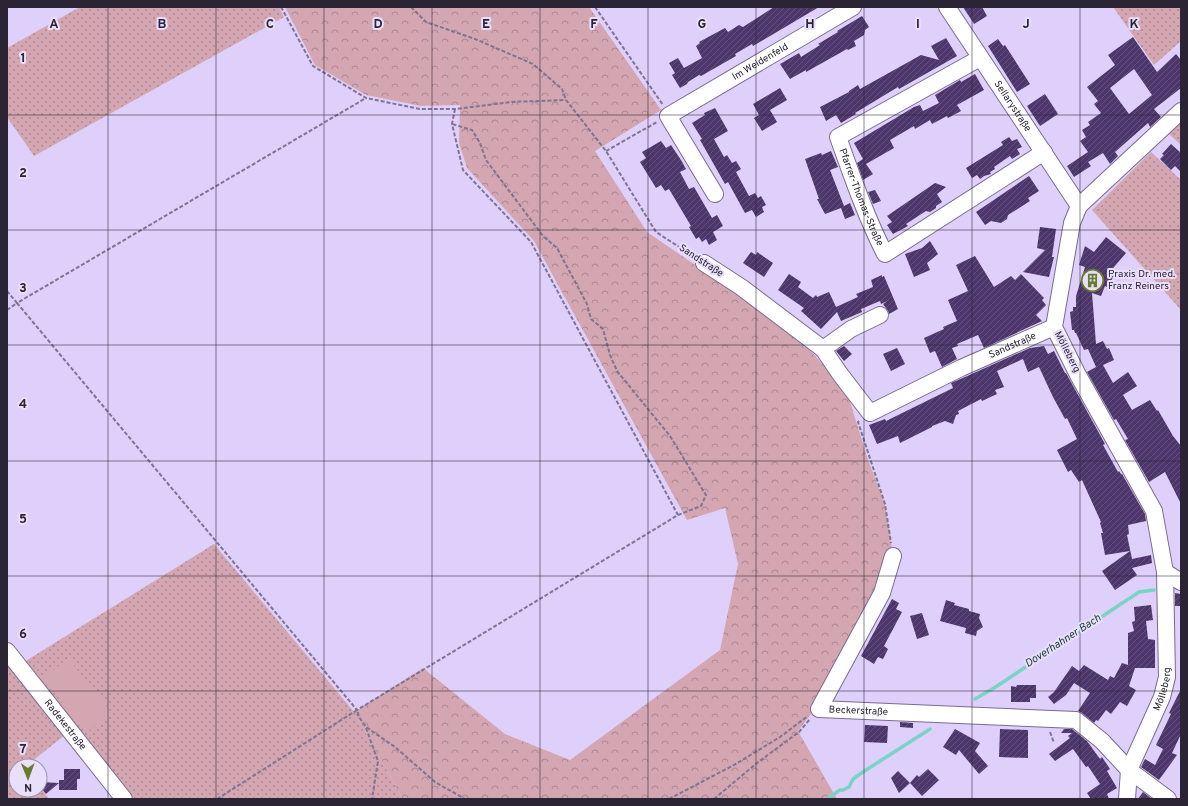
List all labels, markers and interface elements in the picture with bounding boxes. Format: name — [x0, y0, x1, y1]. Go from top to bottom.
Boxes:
text: A — [49, 17, 59, 33]
text: B — [158, 17, 167, 33]
text: C — [266, 17, 274, 33]
text: D — [373, 17, 383, 33]
text: E — [482, 17, 490, 33]
text: F — [590, 17, 598, 33]
text: G — [698, 17, 707, 33]
text: H — [805, 17, 815, 33]
text: I — [916, 17, 920, 33]
text: J — [1022, 17, 1030, 33]
text: K — [1129, 17, 1139, 33]
street label: Im Weidenfeld — [730, 40, 791, 83]
text: 1 — [20, 51, 26, 67]
street label: Sellarystraße — [991, 78, 1034, 134]
street label: Pfarrer-Thomas-Straße — [836, 146, 887, 248]
text: 2 — [19, 166, 27, 182]
street label: Sandstraße — [676, 242, 726, 280]
building icon: Praxis Dr. med. Franz Reiners — [1079, 267, 1105, 293]
place label: Praxis Dr. med. Franz Reiners — [1108, 268, 1175, 293]
text: 3 — [19, 281, 27, 297]
street label: Sandstraße — [987, 329, 1038, 362]
street label: Mölleberg — [1051, 329, 1083, 375]
text: 4 — [19, 397, 27, 413]
text: 5 — [19, 512, 27, 528]
water label: Doverhahner Bach — [1022, 611, 1104, 671]
text: 6 — [19, 627, 27, 643]
street label: Mölleberg — [1150, 667, 1173, 713]
street label: Radekestraße — [41, 697, 89, 753]
street label: Beckerstraße — [828, 703, 888, 718]
text: 7 — [20, 742, 27, 758]
north arrow — [8, 758, 48, 798]
text: N — [24, 780, 32, 794]

